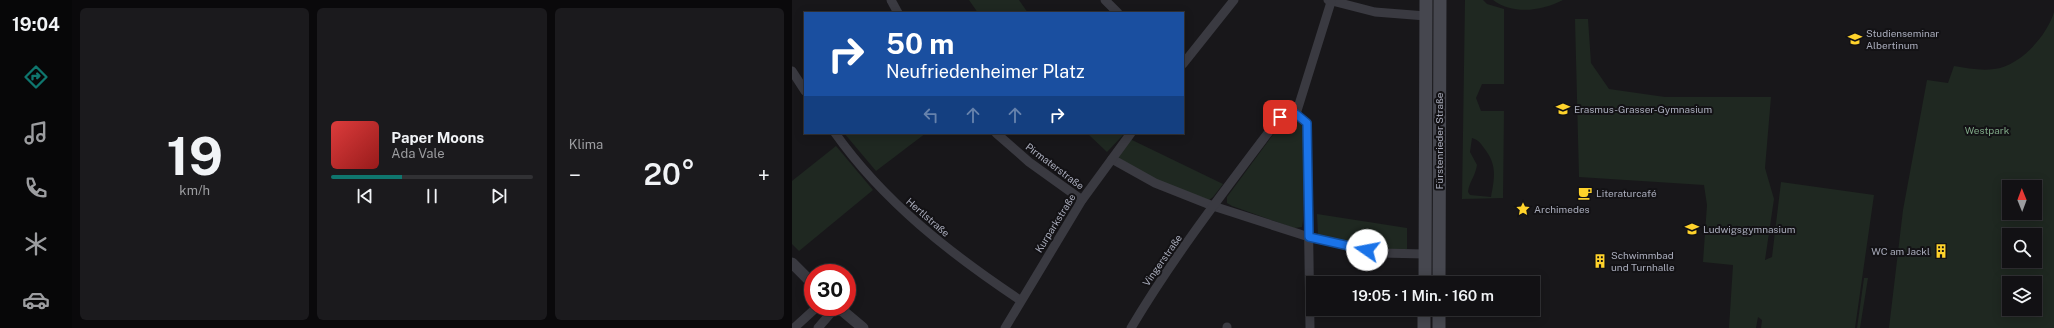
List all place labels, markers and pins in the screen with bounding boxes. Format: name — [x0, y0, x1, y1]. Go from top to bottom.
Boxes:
place label: Studienseminar Albertinum — [1866, 27, 1939, 51]
school or university icon: Studienseminar Albertinum — [1847, 31, 1863, 47]
pin — [1263, 100, 1297, 134]
school or university icon: Erasmus-Grasser-Gymnasium — [1555, 101, 1571, 117]
place label: Erasmus-Grasser-Gymnasium — [1574, 103, 1712, 115]
cafe icon: Literaturcafé — [1577, 185, 1593, 201]
place label: Literaturcafé — [1596, 187, 1657, 199]
place icon: Archimedes — [1515, 201, 1531, 217]
place label: Archimedes — [1534, 203, 1590, 215]
school or university icon: Ludwigsgymnasium — [1684, 221, 1700, 237]
place label: Ludwigsgymnasium — [1703, 223, 1795, 235]
building icon: WC am Jackl — [1933, 243, 1949, 259]
place label: WC am Jackl — [1871, 245, 1930, 257]
place label: Schwimmbad und Turnhalle — [1611, 249, 1675, 273]
building icon: Schwimmbad und Turnhalle — [1592, 253, 1608, 269]

